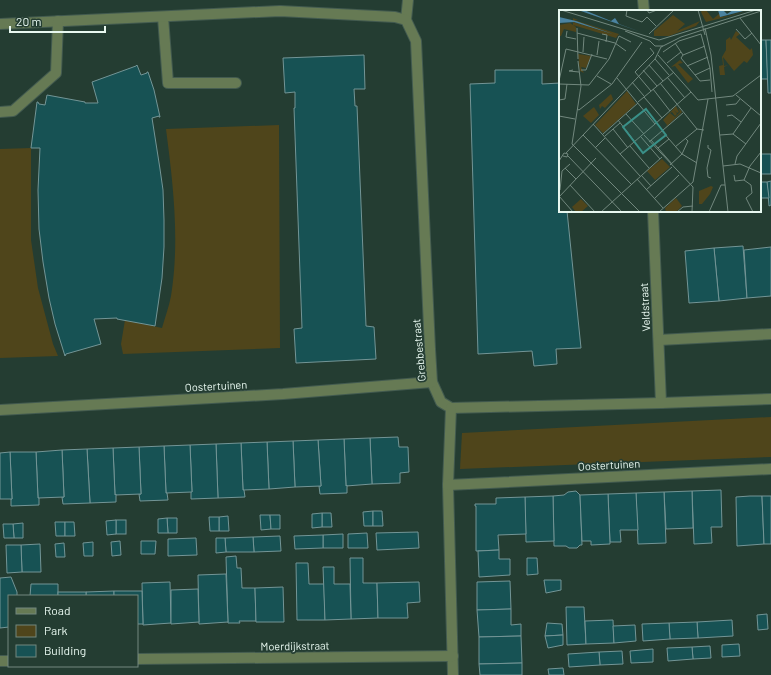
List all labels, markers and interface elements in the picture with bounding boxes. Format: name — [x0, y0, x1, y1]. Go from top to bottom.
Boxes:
scale bar — [10, 8, 105, 34]
inset map — [559, 10, 761, 212]
text: 20 m — [16, 14, 42, 28]
street label: Veldstraat — [637, 282, 652, 332]
street label: Grebbestraat — [409, 318, 428, 382]
street label: Oostertuinen — [185, 377, 247, 394]
street label: Oostertuinen — [578, 456, 640, 473]
legend — [8, 595, 138, 667]
text: Road — [44, 603, 71, 617]
text: Park — [44, 623, 68, 637]
street label: Moerdijkstraat — [260, 638, 330, 653]
text: Building — [44, 643, 86, 657]

